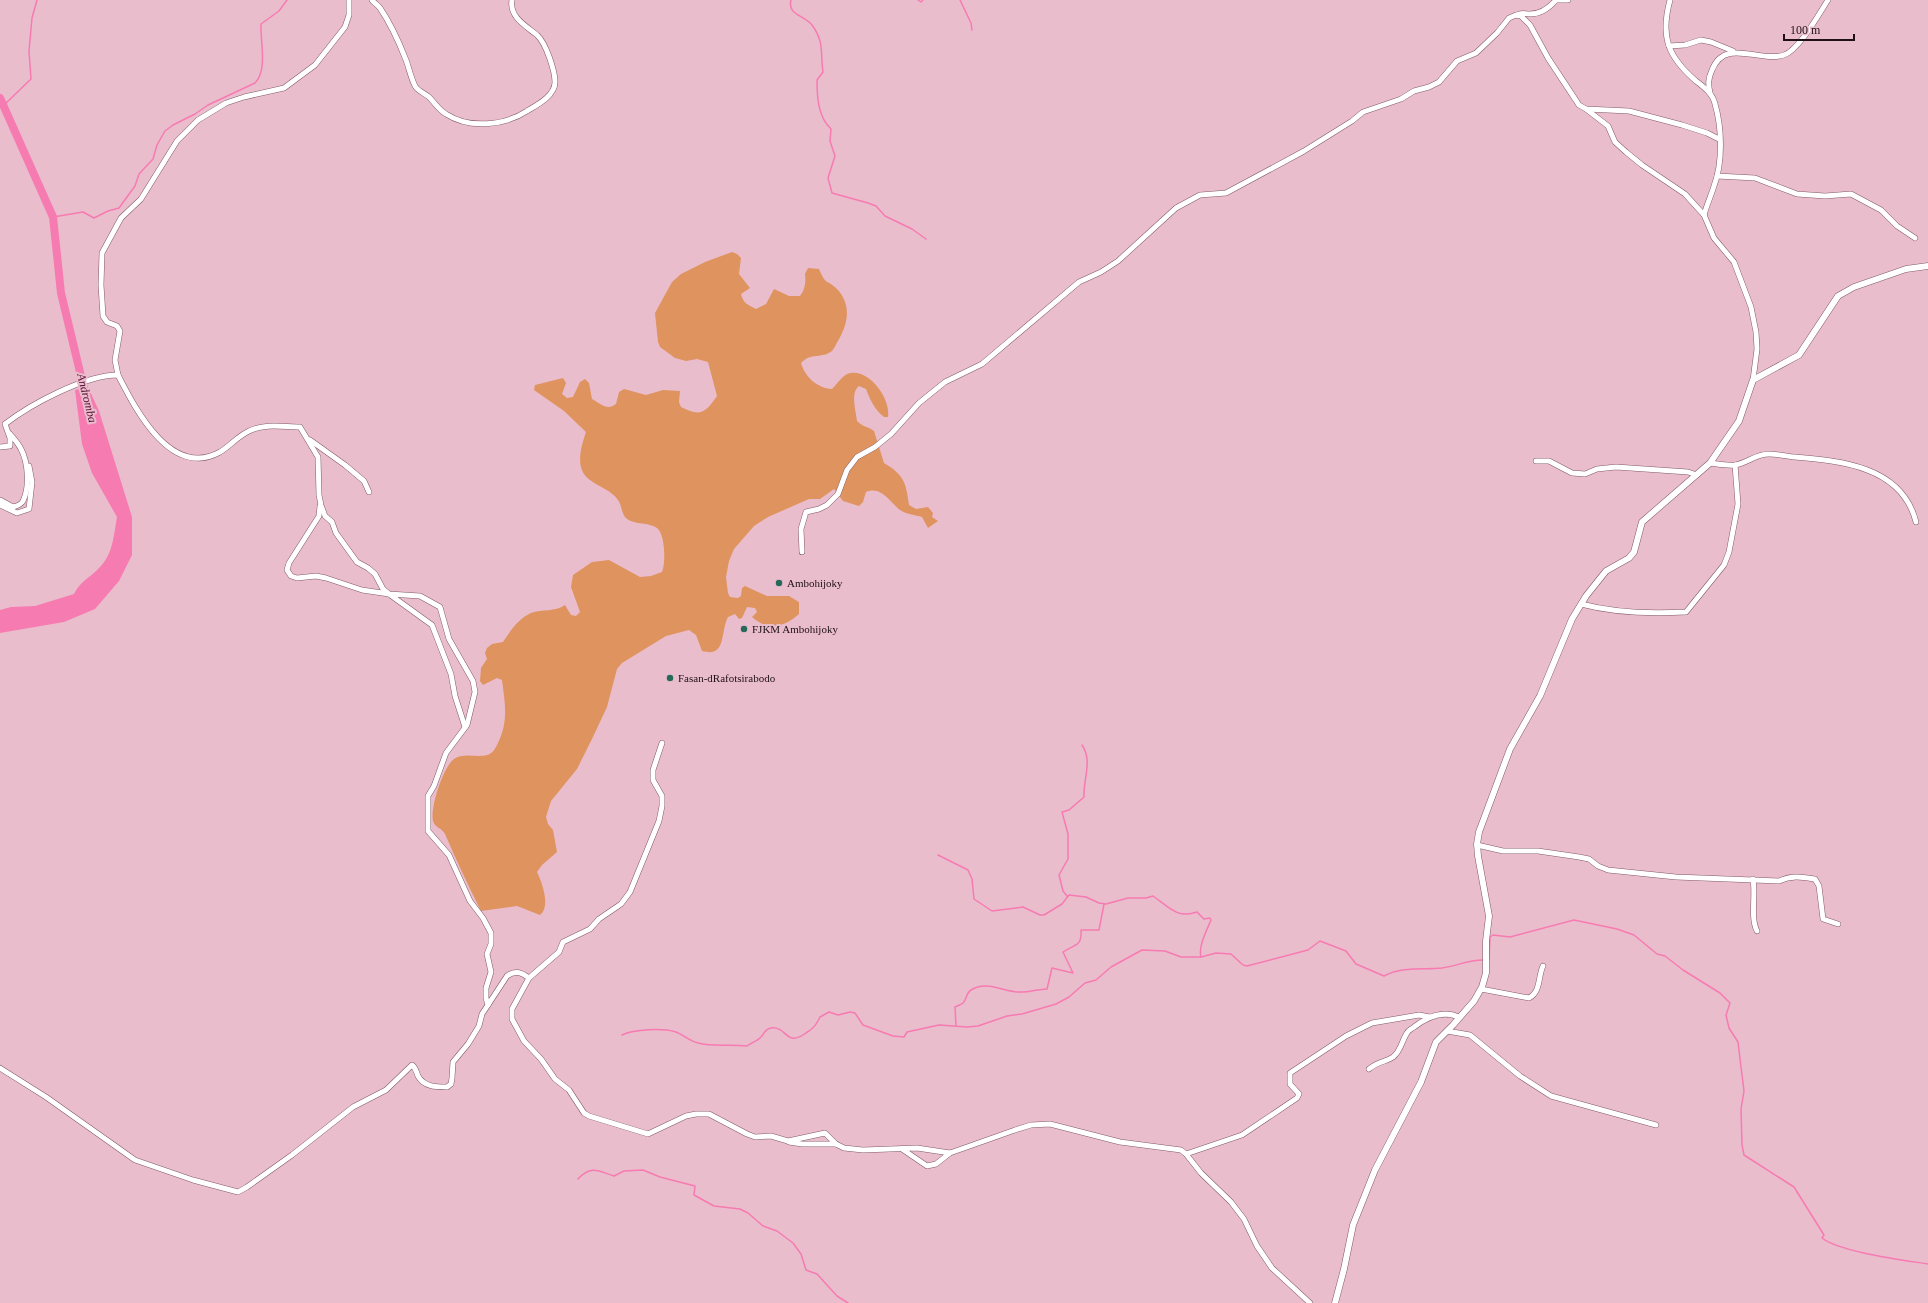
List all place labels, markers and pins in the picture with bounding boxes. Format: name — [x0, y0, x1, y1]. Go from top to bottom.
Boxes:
place label: Ambohijoky — [787, 577, 843, 589]
marker: Ambohijoky — [774, 578, 784, 588]
place label: FJKM Ambohijoky — [752, 623, 838, 635]
marker: FJKM Ambohijoky — [739, 624, 749, 634]
place label: Fasan-dRafotsirabodo — [678, 672, 776, 684]
marker: Fasan-dRafotsirabodo — [665, 673, 675, 683]

